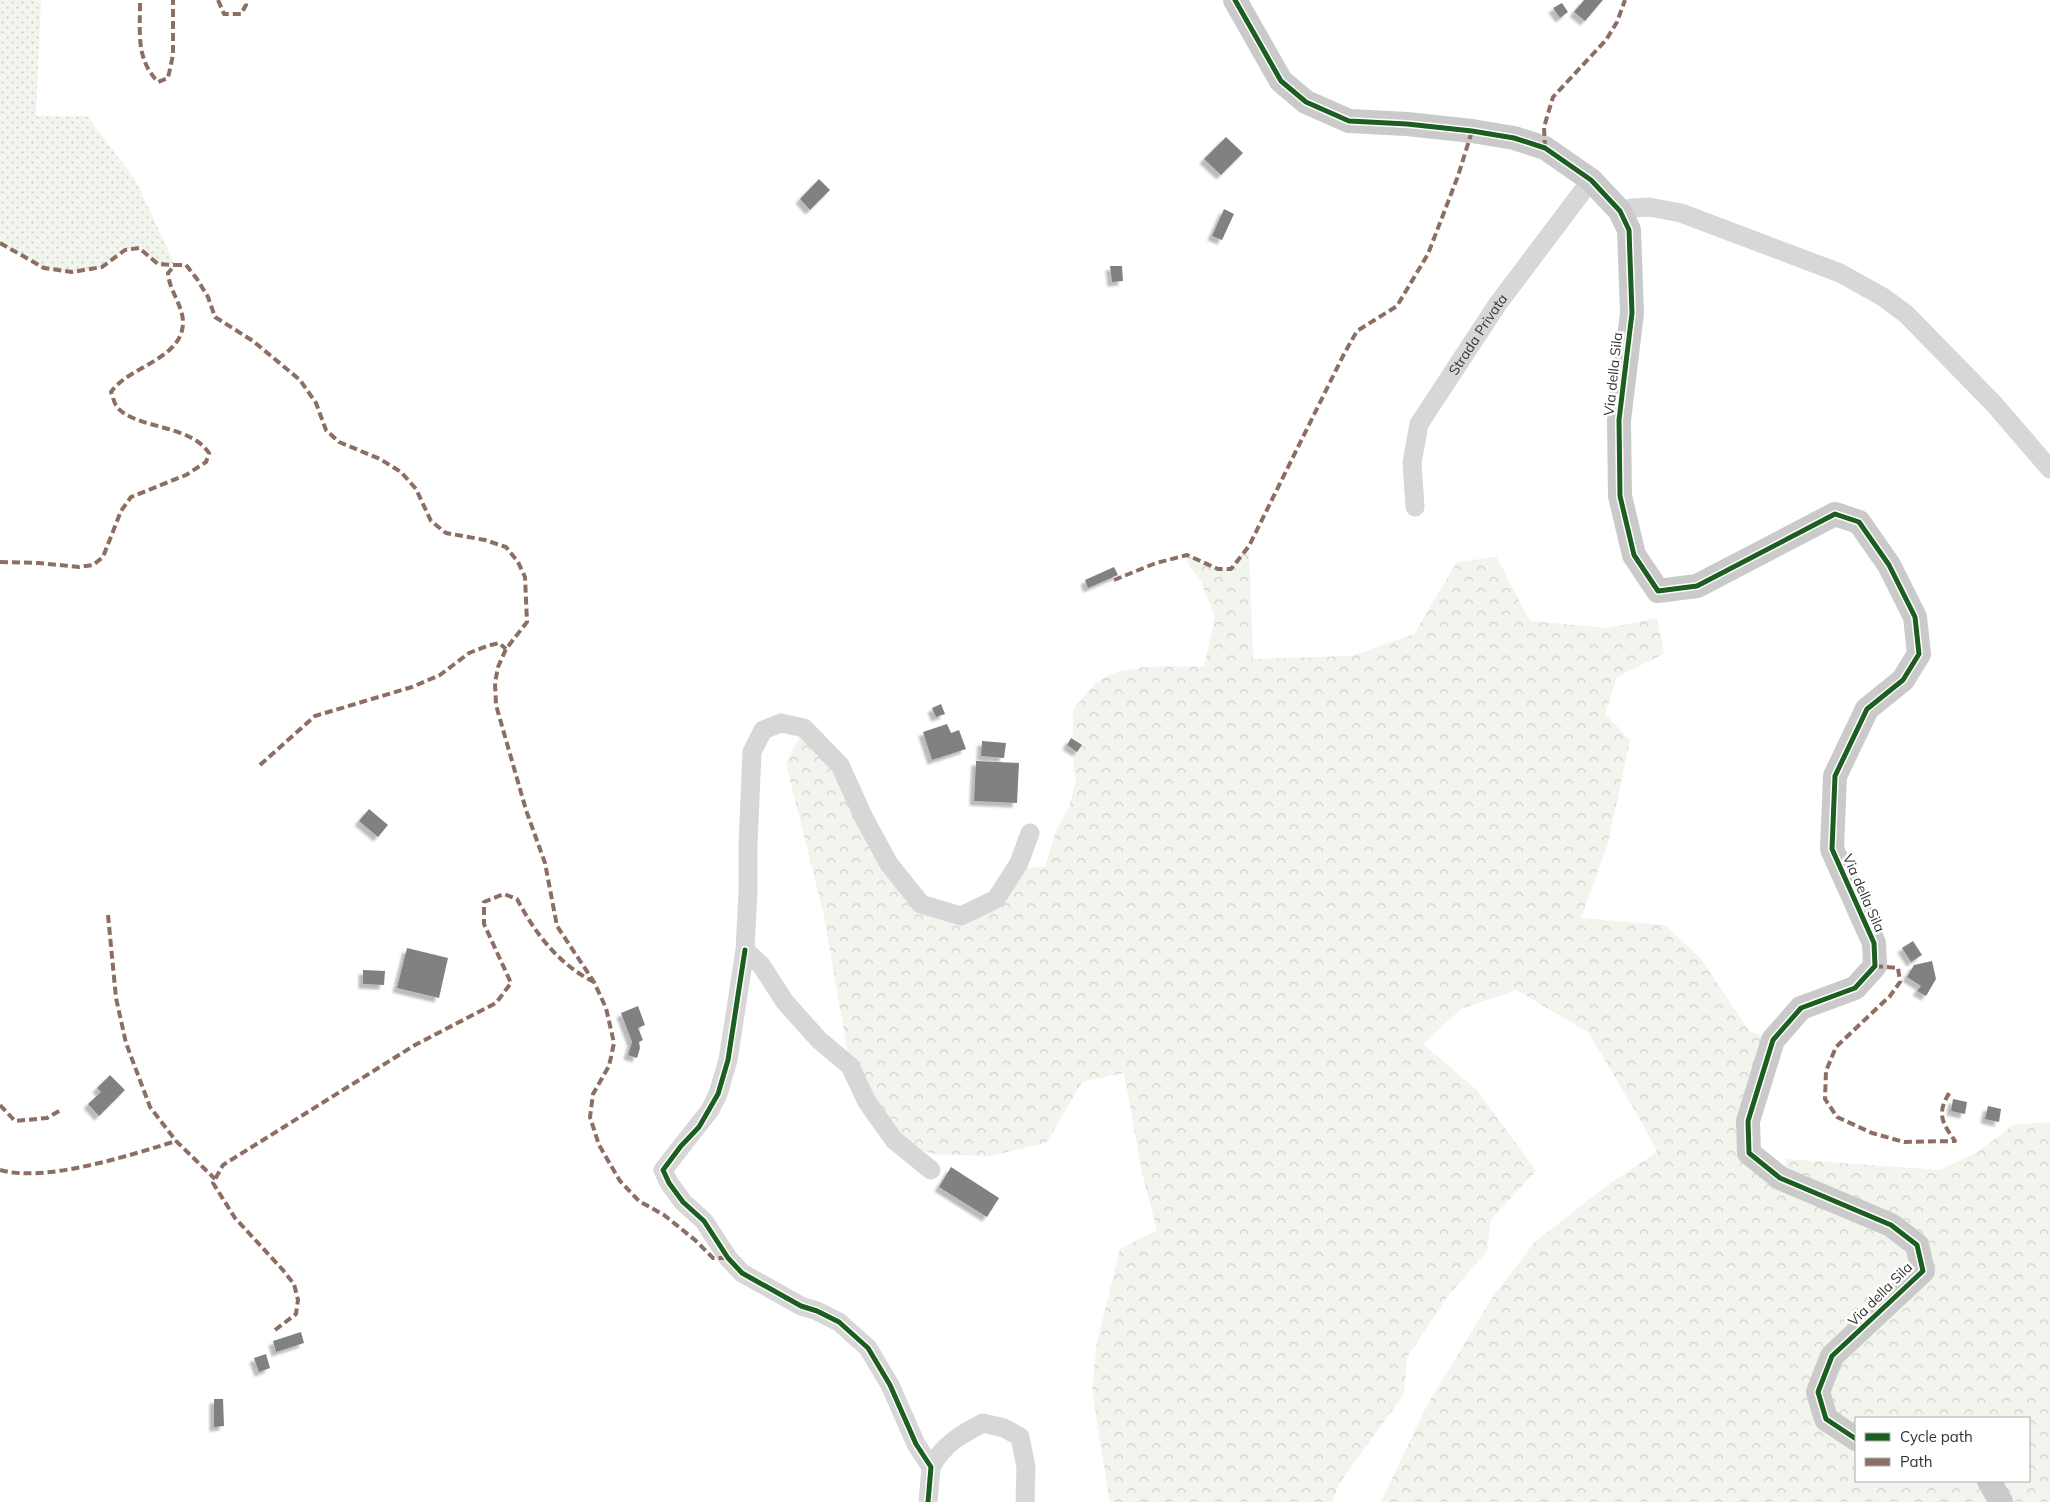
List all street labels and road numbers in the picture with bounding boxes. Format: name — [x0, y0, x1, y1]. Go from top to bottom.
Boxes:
street label: Strada Privata — [1445, 290, 1511, 378]
street label: Via della Sila — [1600, 331, 1626, 417]
street label: Via della Sila — [1839, 851, 1889, 935]
street label: Via della Sila — [1844, 1258, 1916, 1330]

